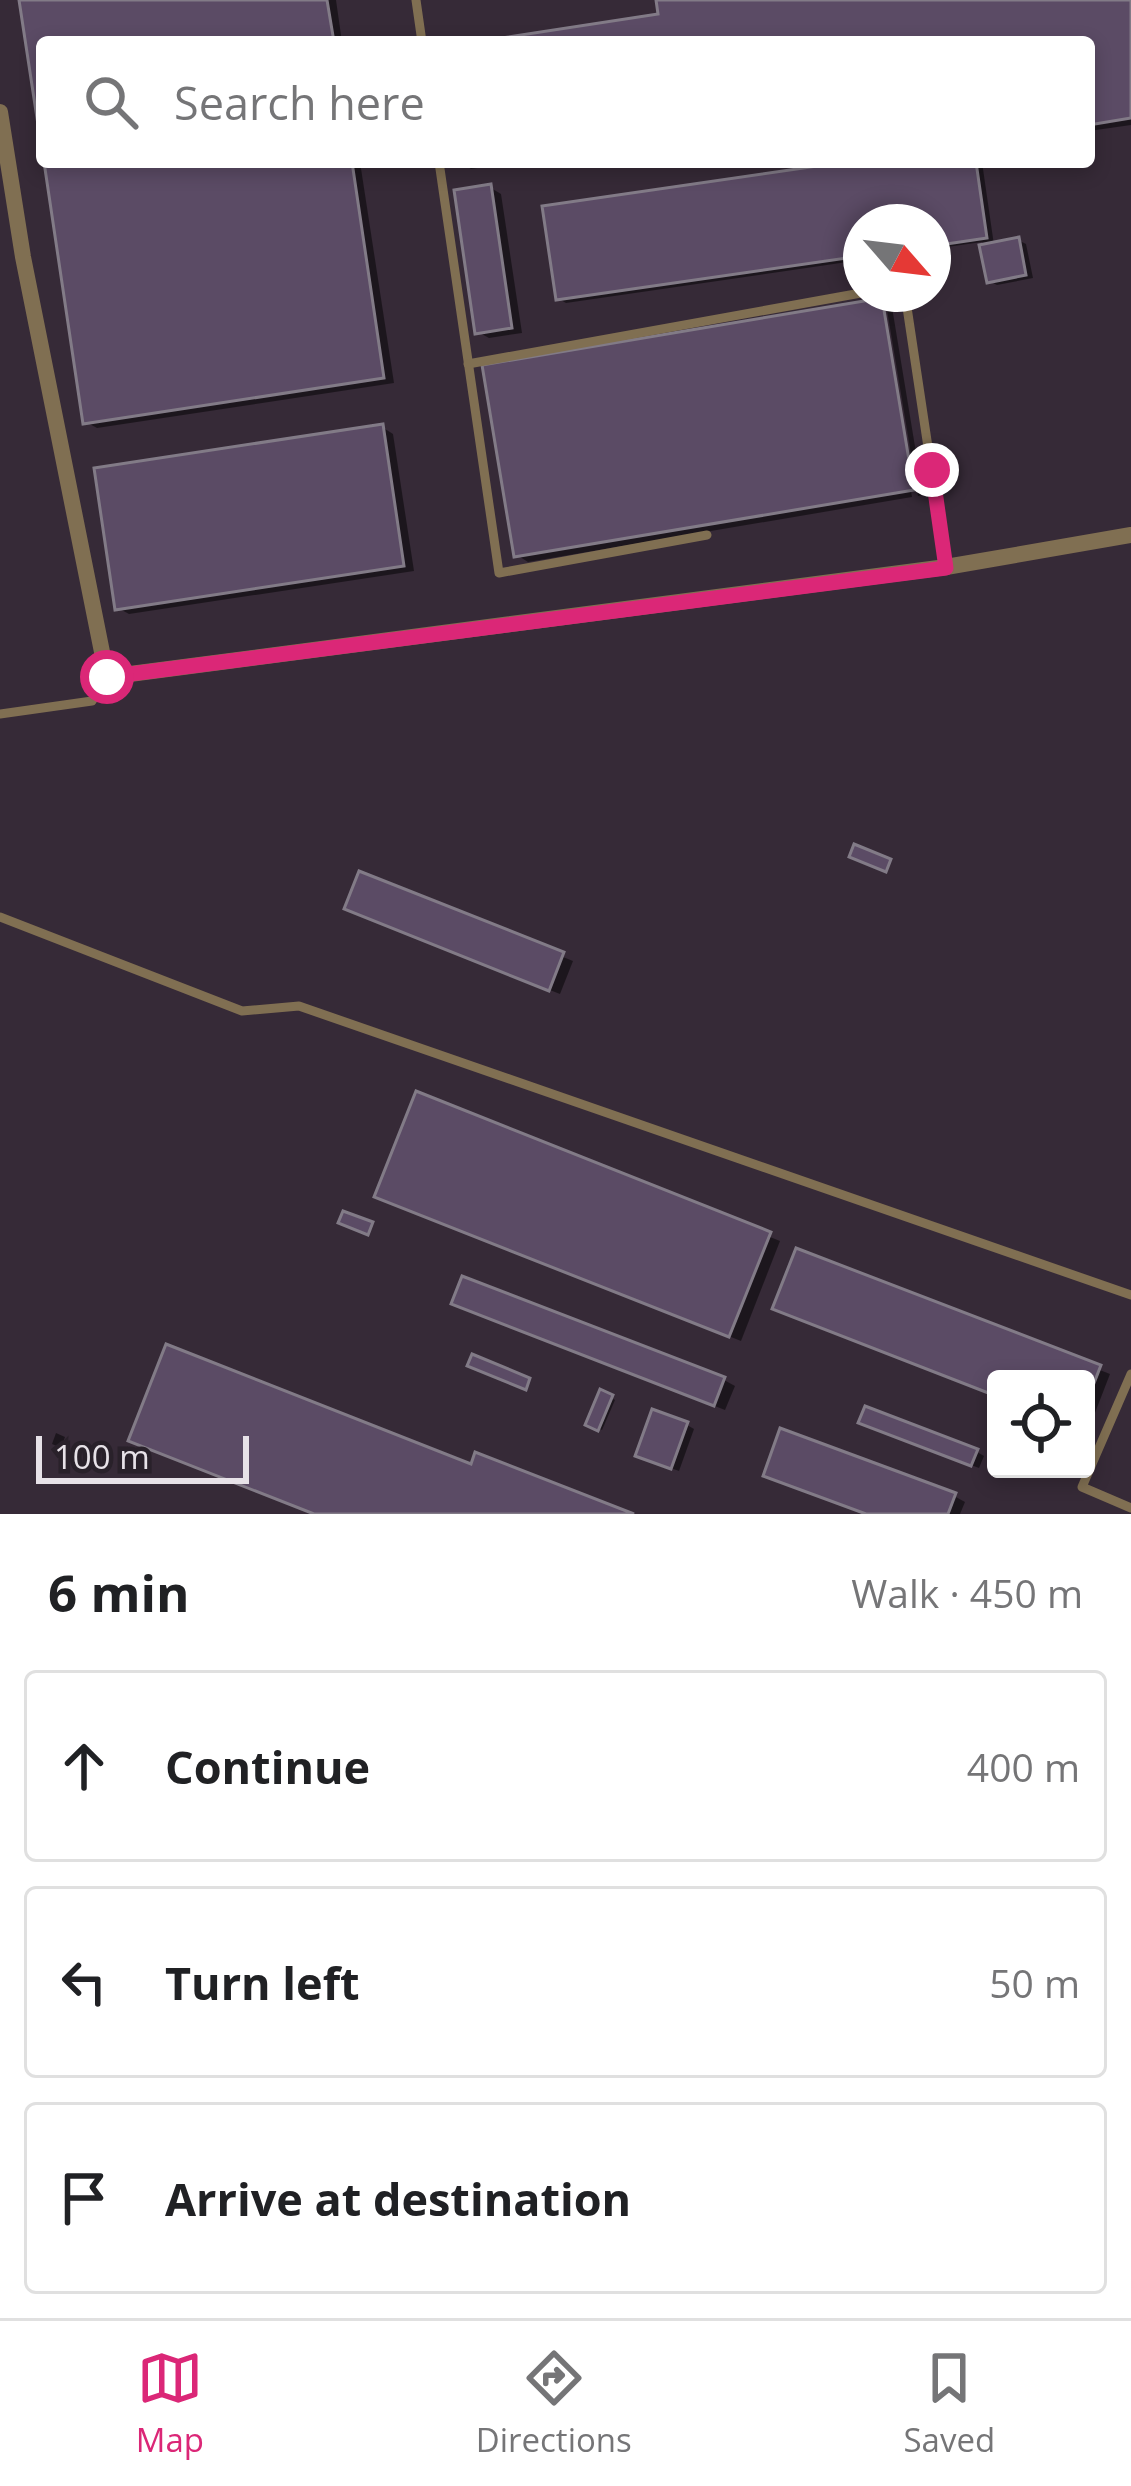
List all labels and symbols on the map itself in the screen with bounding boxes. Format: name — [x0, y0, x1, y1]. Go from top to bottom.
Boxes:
north arrow — [843, 204, 951, 312]
route end — [905, 443, 959, 497]
route start — [80, 650, 134, 704]
scale bar — [36, 1430, 249, 1483]

